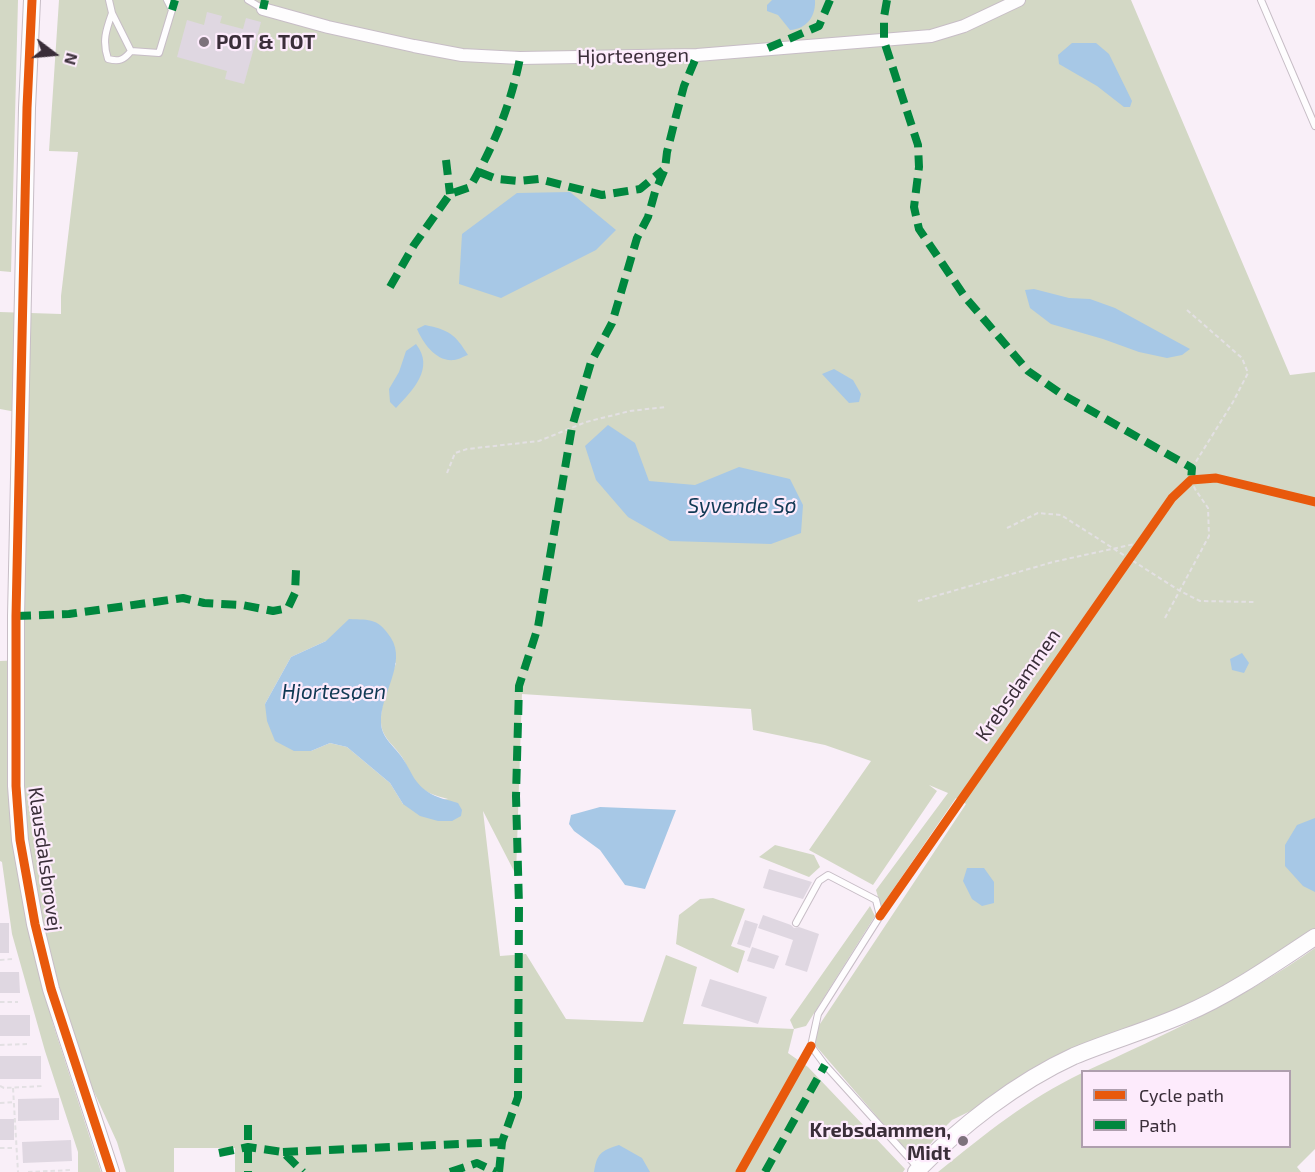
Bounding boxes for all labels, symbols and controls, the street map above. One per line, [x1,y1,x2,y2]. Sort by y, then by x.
north arrow [24,24,84,84]
place label: POT & TOT [216,30,315,54]
marker: POT & TOT [197,35,211,49]
street label: Hjorteengen [577,43,689,69]
text: N [61,51,83,67]
water label: Syvende Sø [687,493,797,519]
street label: Krebsdammen [970,624,1066,746]
water label: Hjortesøen [282,679,386,705]
street label: Klausdalsbrovej [23,785,67,933]
legend [1081,1070,1291,1148]
text: Cycle path [1139,1084,1224,1106]
text: Path [1139,1114,1177,1136]
place label: Krebsdammen, Midt [809,1118,951,1165]
marker: Krebsdammen, Midt [956,1134,970,1148]

